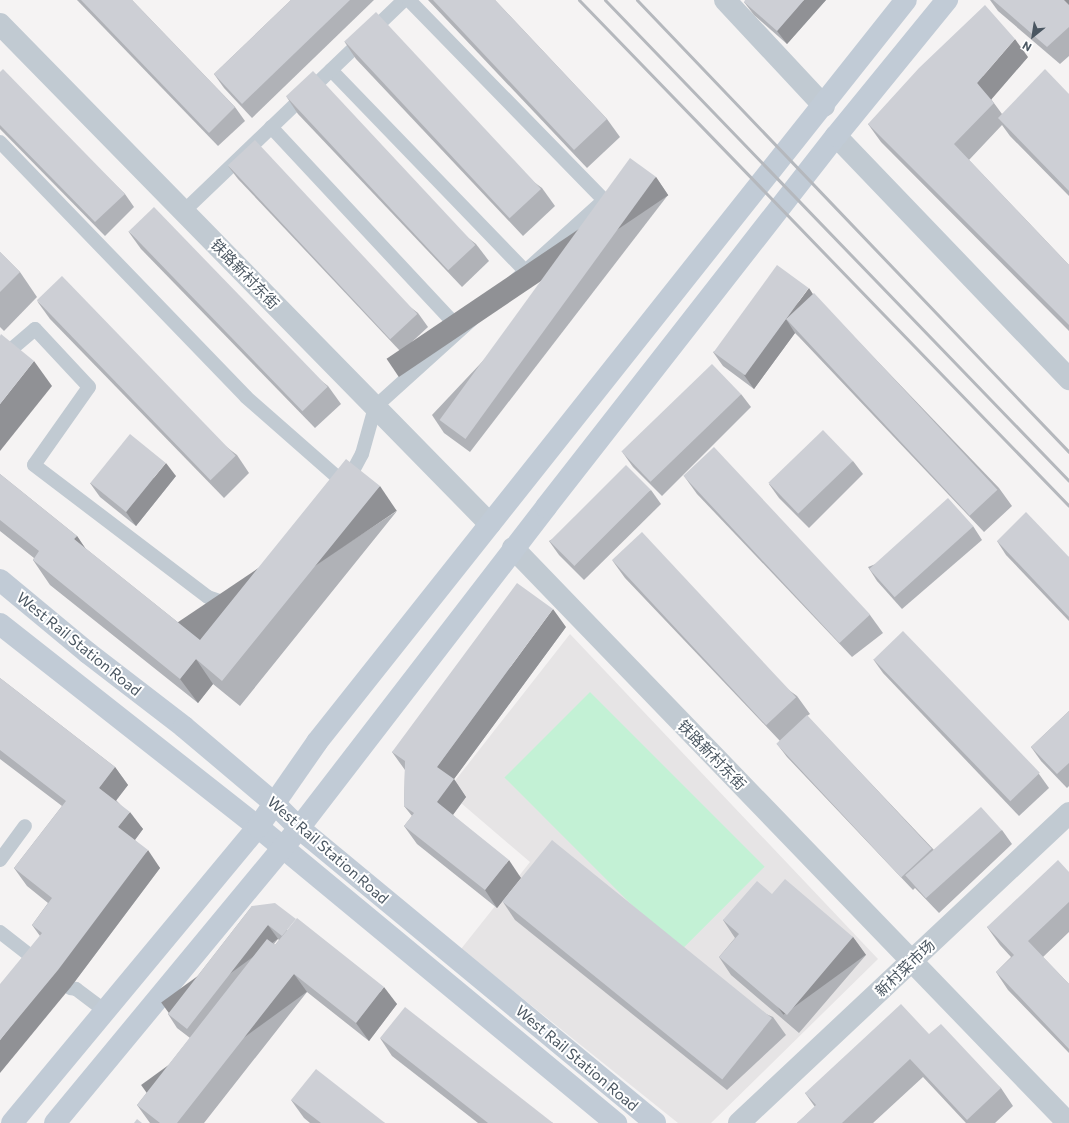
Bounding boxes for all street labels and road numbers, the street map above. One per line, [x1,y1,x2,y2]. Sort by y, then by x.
street label: 铁路新村东街 [207,235,283,313]
street label: West Rail Station Road [13,588,145,700]
street label: 铁路新村东街 [674,716,750,794]
street label: West Rail Station Road [264,793,392,907]
street label: 新村菜市场 [871,936,939,1000]
street label: West Rail Station Road [512,1001,642,1115]

